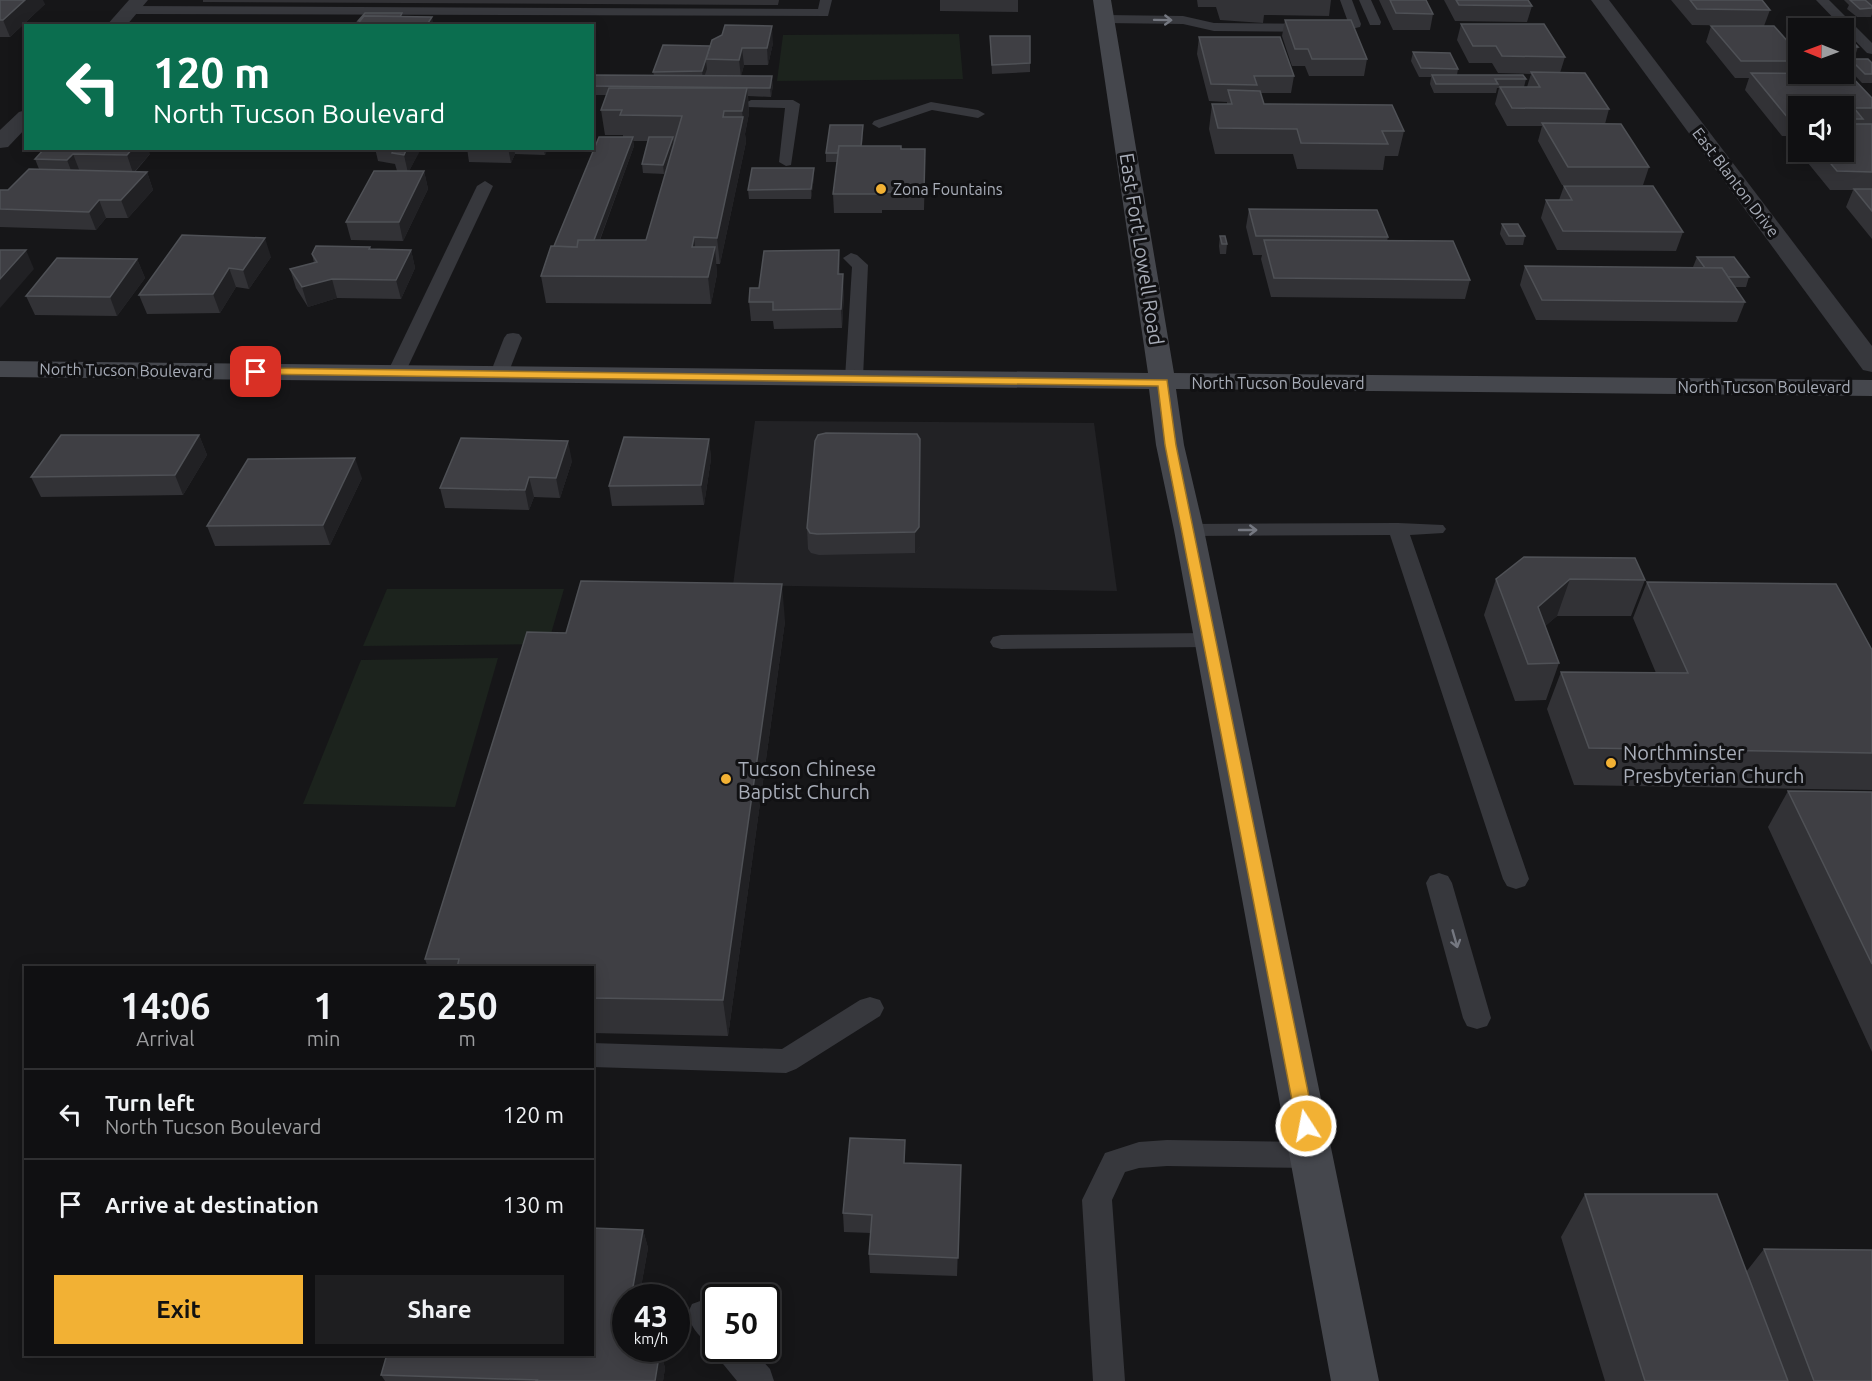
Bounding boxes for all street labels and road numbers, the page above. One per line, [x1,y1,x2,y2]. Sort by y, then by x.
street label: East Blanton Drive [1689,124,1783,240]
street label: East Fort Lowell Road [1115,151,1169,347]
street label: North Tucson Boulevard [39,359,213,381]
street label: North Tucson Boulevard [1191,374,1365,392]
street label: North Tucson Boulevard [1677,378,1851,396]

